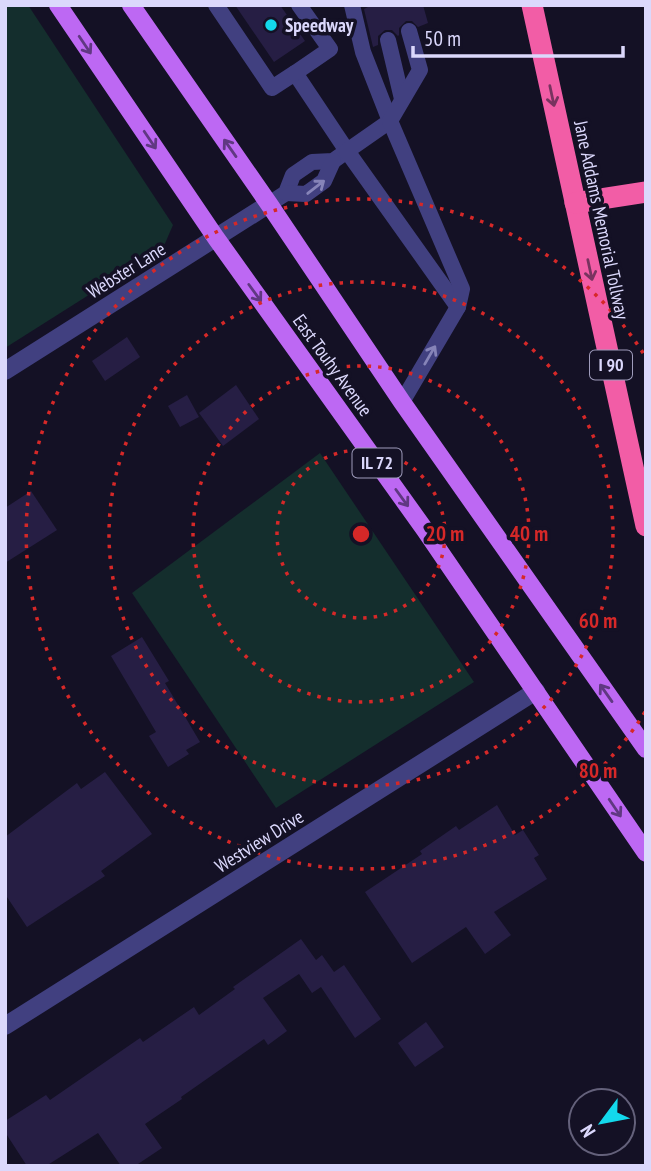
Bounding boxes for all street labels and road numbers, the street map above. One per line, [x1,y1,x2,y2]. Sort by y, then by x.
street label: Jane Addams Memorial Tollway [569,117,635,322]
street label: Webster Lane [82,236,170,304]
street label: East Touhy Avenue [288,309,378,421]
road number: I 90 [590,351,632,380]
road number: IL 72 [352,448,402,477]
street label: Westview Drive [210,804,308,878]

